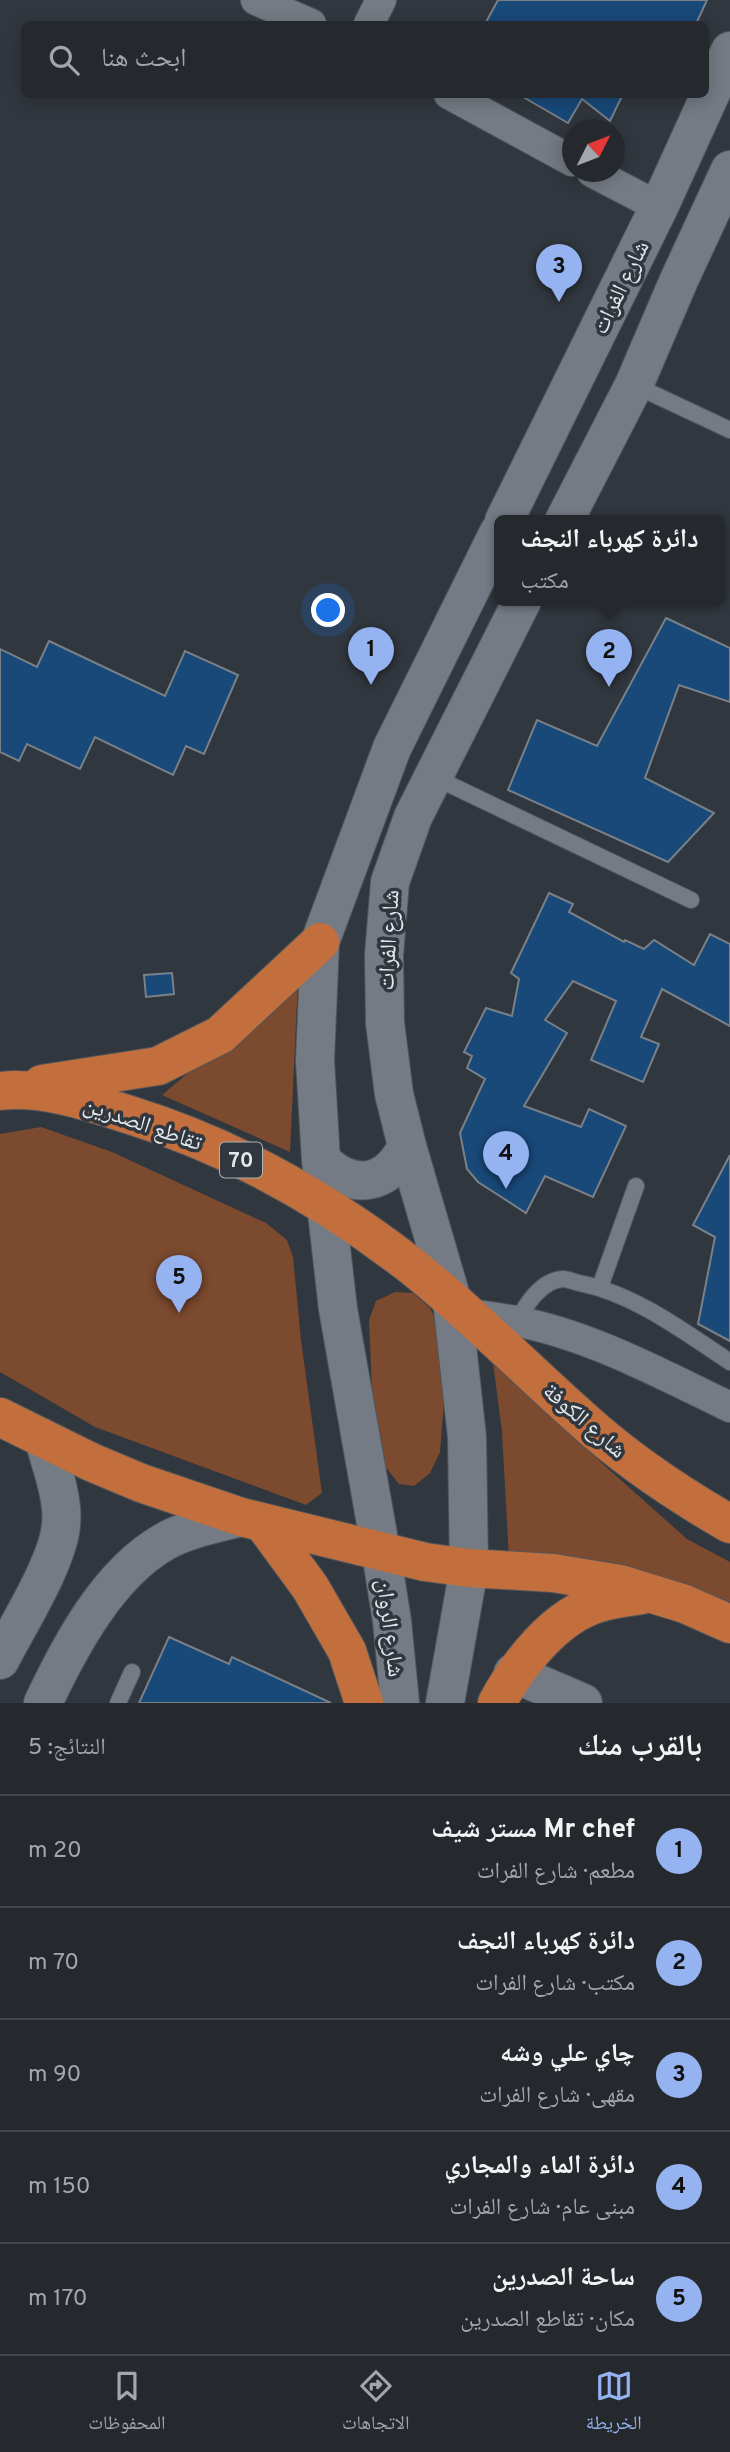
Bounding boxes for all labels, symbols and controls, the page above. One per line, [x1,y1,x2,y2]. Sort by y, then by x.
search box [21,21,709,98]
icon: search [45,41,83,79]
text: ابحث هنا [101,43,186,76]
north arrow [562,119,625,182]
street label: شارع الفرات [587,236,657,340]
pin: 3 [536,244,582,302]
popup [494,515,725,606]
text: دائرة كهرباء النجف [521,524,699,557]
text: مكتب [521,568,569,597]
your location [311,593,345,627]
pin: 1 [348,627,394,685]
pin: 2 [586,629,632,687]
street label: شارع الفرات [373,889,408,991]
street label: تقاطع الصدرين [79,1092,206,1159]
pin: 4 [483,1131,529,1189]
road number: 70 [220,1142,262,1178]
pin: 5 [156,1255,202,1313]
street label: شارع الكوفة [536,1378,631,1466]
street label: شارع الروان [368,1578,409,1679]
text: بالقرب منك [577,1729,702,1766]
text: النتائج: 5 [28,1734,106,1763]
text: Mr chef مستر شيف [431,1814,635,1847]
text: 20 m [28,1837,82,1866]
text: 1 [674,1837,684,1866]
text: مطعم · شارع الفرات [477,1858,635,1887]
text: دائرة كهرباء النجف [457,1926,635,1959]
text: 70 m [28,1949,79,1978]
text: 2 [672,1949,686,1978]
text: مكتب · شارع الفرات [475,1970,635,1999]
text: چاي علي وشه [500,2038,635,2071]
text: 90 m [28,2061,81,2090]
text: 3 [672,2061,686,2090]
text: مقهى · شارع الفرات [479,2082,635,2111]
text: دائرة الماء والمجاري [444,2150,635,2183]
text: 150 m [28,2173,90,2202]
text: 4 [672,2173,686,2202]
text: مبنى عام · شارع الفرات [449,2194,635,2223]
text: ساحة الصدرين [492,2262,635,2295]
text: 170 m [28,2285,87,2314]
text: 5 [672,2285,686,2314]
text: مكان · تقاطع الصدرين [460,2306,635,2335]
tab: المحفوظات [88,2367,166,2441]
tab: الاتجاهات [342,2367,409,2441]
tab: الخريطة [586,2367,642,2441]

